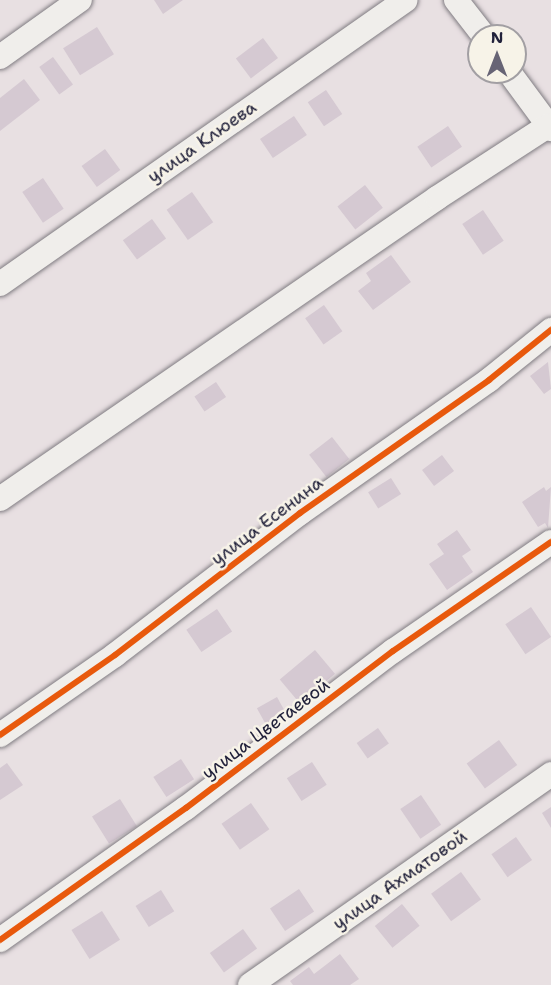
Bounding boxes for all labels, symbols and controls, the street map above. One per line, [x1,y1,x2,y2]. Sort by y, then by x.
north arrow [467,24,527,84]
text: N [491,27,503,48]
street label: улица Клюева [143,96,261,188]
street label: улица Есенина [207,472,327,570]
street label: улица Цветаевой [198,674,334,784]
street label: улица Ахматовой [329,826,471,934]

